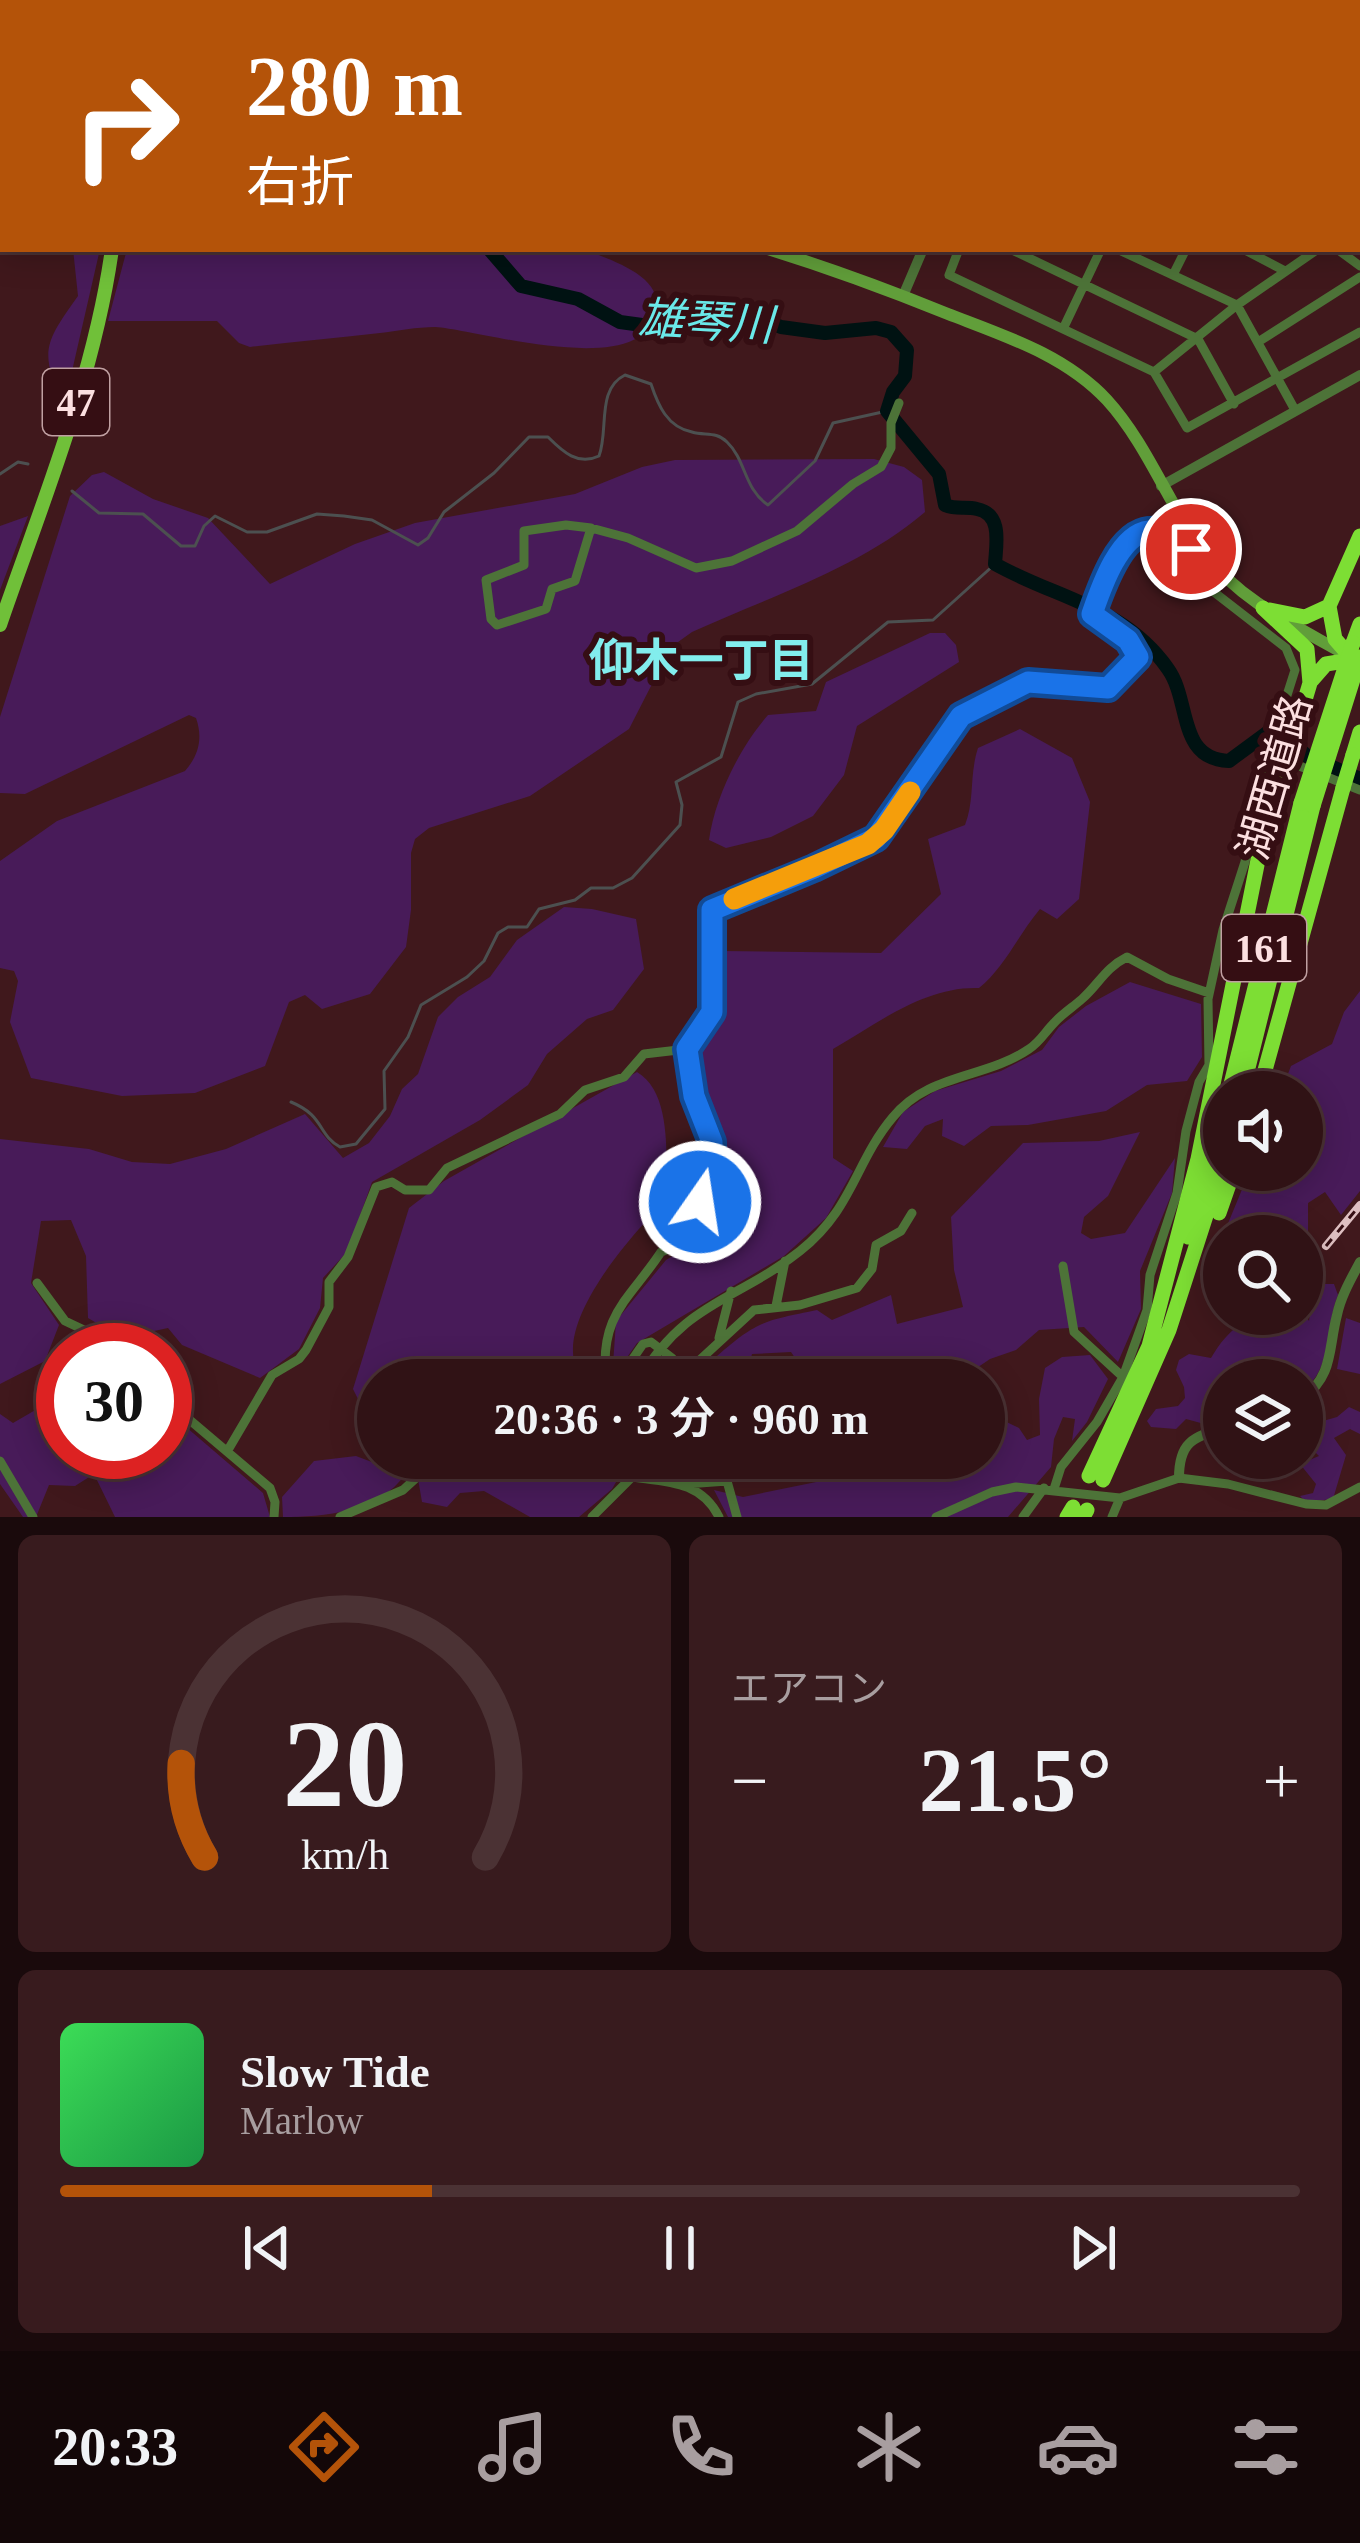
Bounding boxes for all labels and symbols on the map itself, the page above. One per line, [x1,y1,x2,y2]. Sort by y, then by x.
water label: 雄琴川 [637,293,779,351]
road number: 47 [43,369,109,435]
pin [1140,498,1242,600]
district label: 仰木一丁目 [588,636,814,686]
street label: 湖西道路 [1230,690,1320,864]
road number: 161 [1222,915,1306,981]
position arrow [637,1139,763,1265]
speed limit sign: 30 [36,1323,192,1479]

